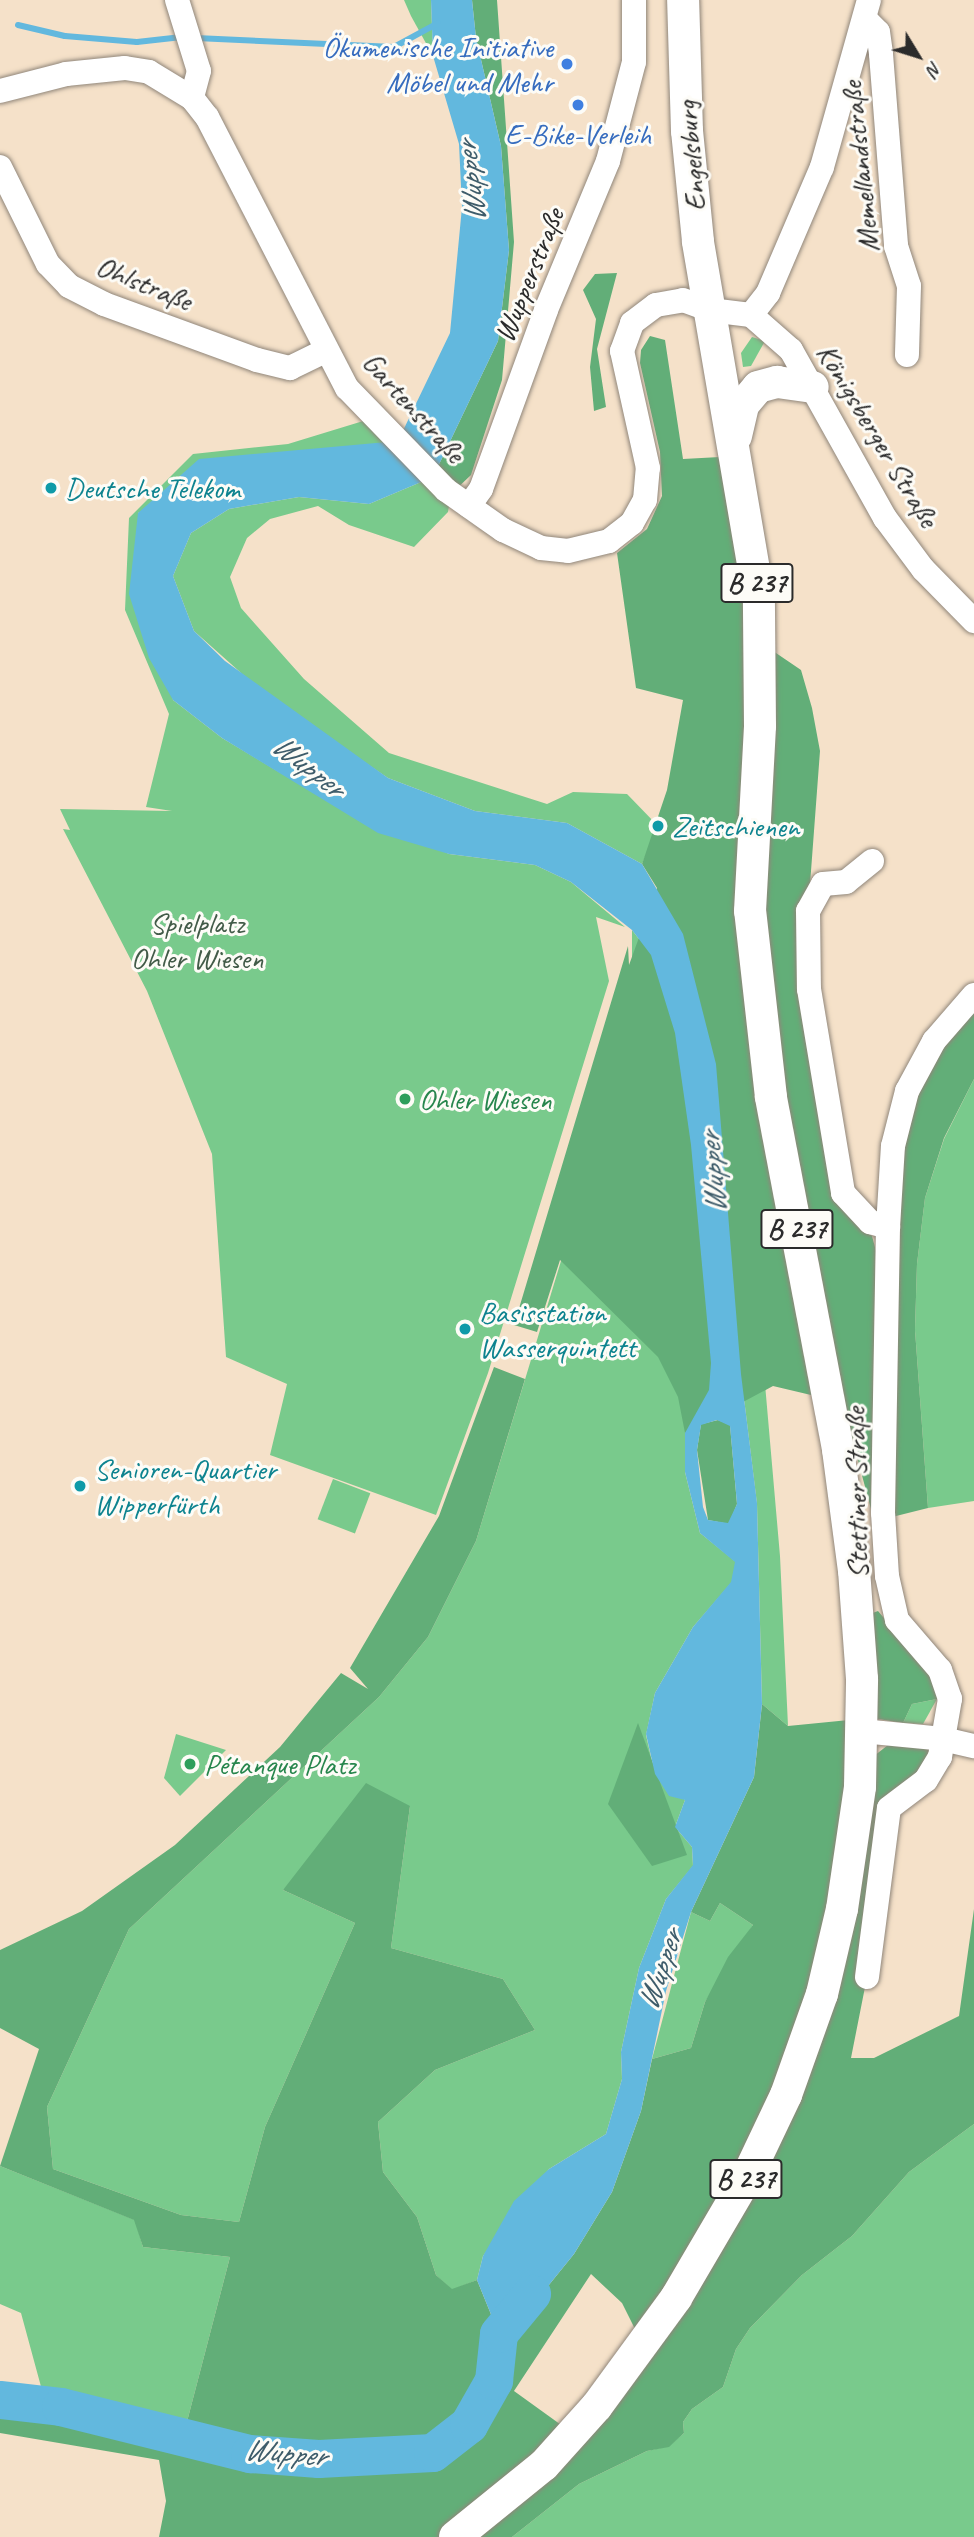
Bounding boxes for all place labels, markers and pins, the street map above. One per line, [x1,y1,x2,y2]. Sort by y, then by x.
place label: Ökumenische Initiative Möbel und Mehr [323,29,553,100]
marker: Ökumenische Initiative Möbel und Mehr [559,56,575,72]
marker: E-Bike-Verleih [570,97,586,113]
place label: E-Bike-Verleih [505,116,651,152]
place label: Deutsche Telekom [65,470,240,506]
marker: Deutsche Telekom [43,480,59,496]
place label: Zeitschienen [672,808,799,844]
marker: Zeitschienen [650,818,666,834]
place label: Ohler Wiesen [419,1081,552,1117]
marker: Ohler Wiesen [397,1091,413,1107]
place label: Basisstation Wasserquintett [479,1294,636,1364]
marker: Basisstation Wasserquintett [457,1321,473,1337]
place label: Senioren-Quartier Wipperfürth [94,1451,276,1522]
marker: Senioren-Quartier Wipperfürth [72,1478,88,1494]
place label: Pétanque Platz [204,1746,355,1782]
marker: Pétanque Platz [182,1756,198,1772]

